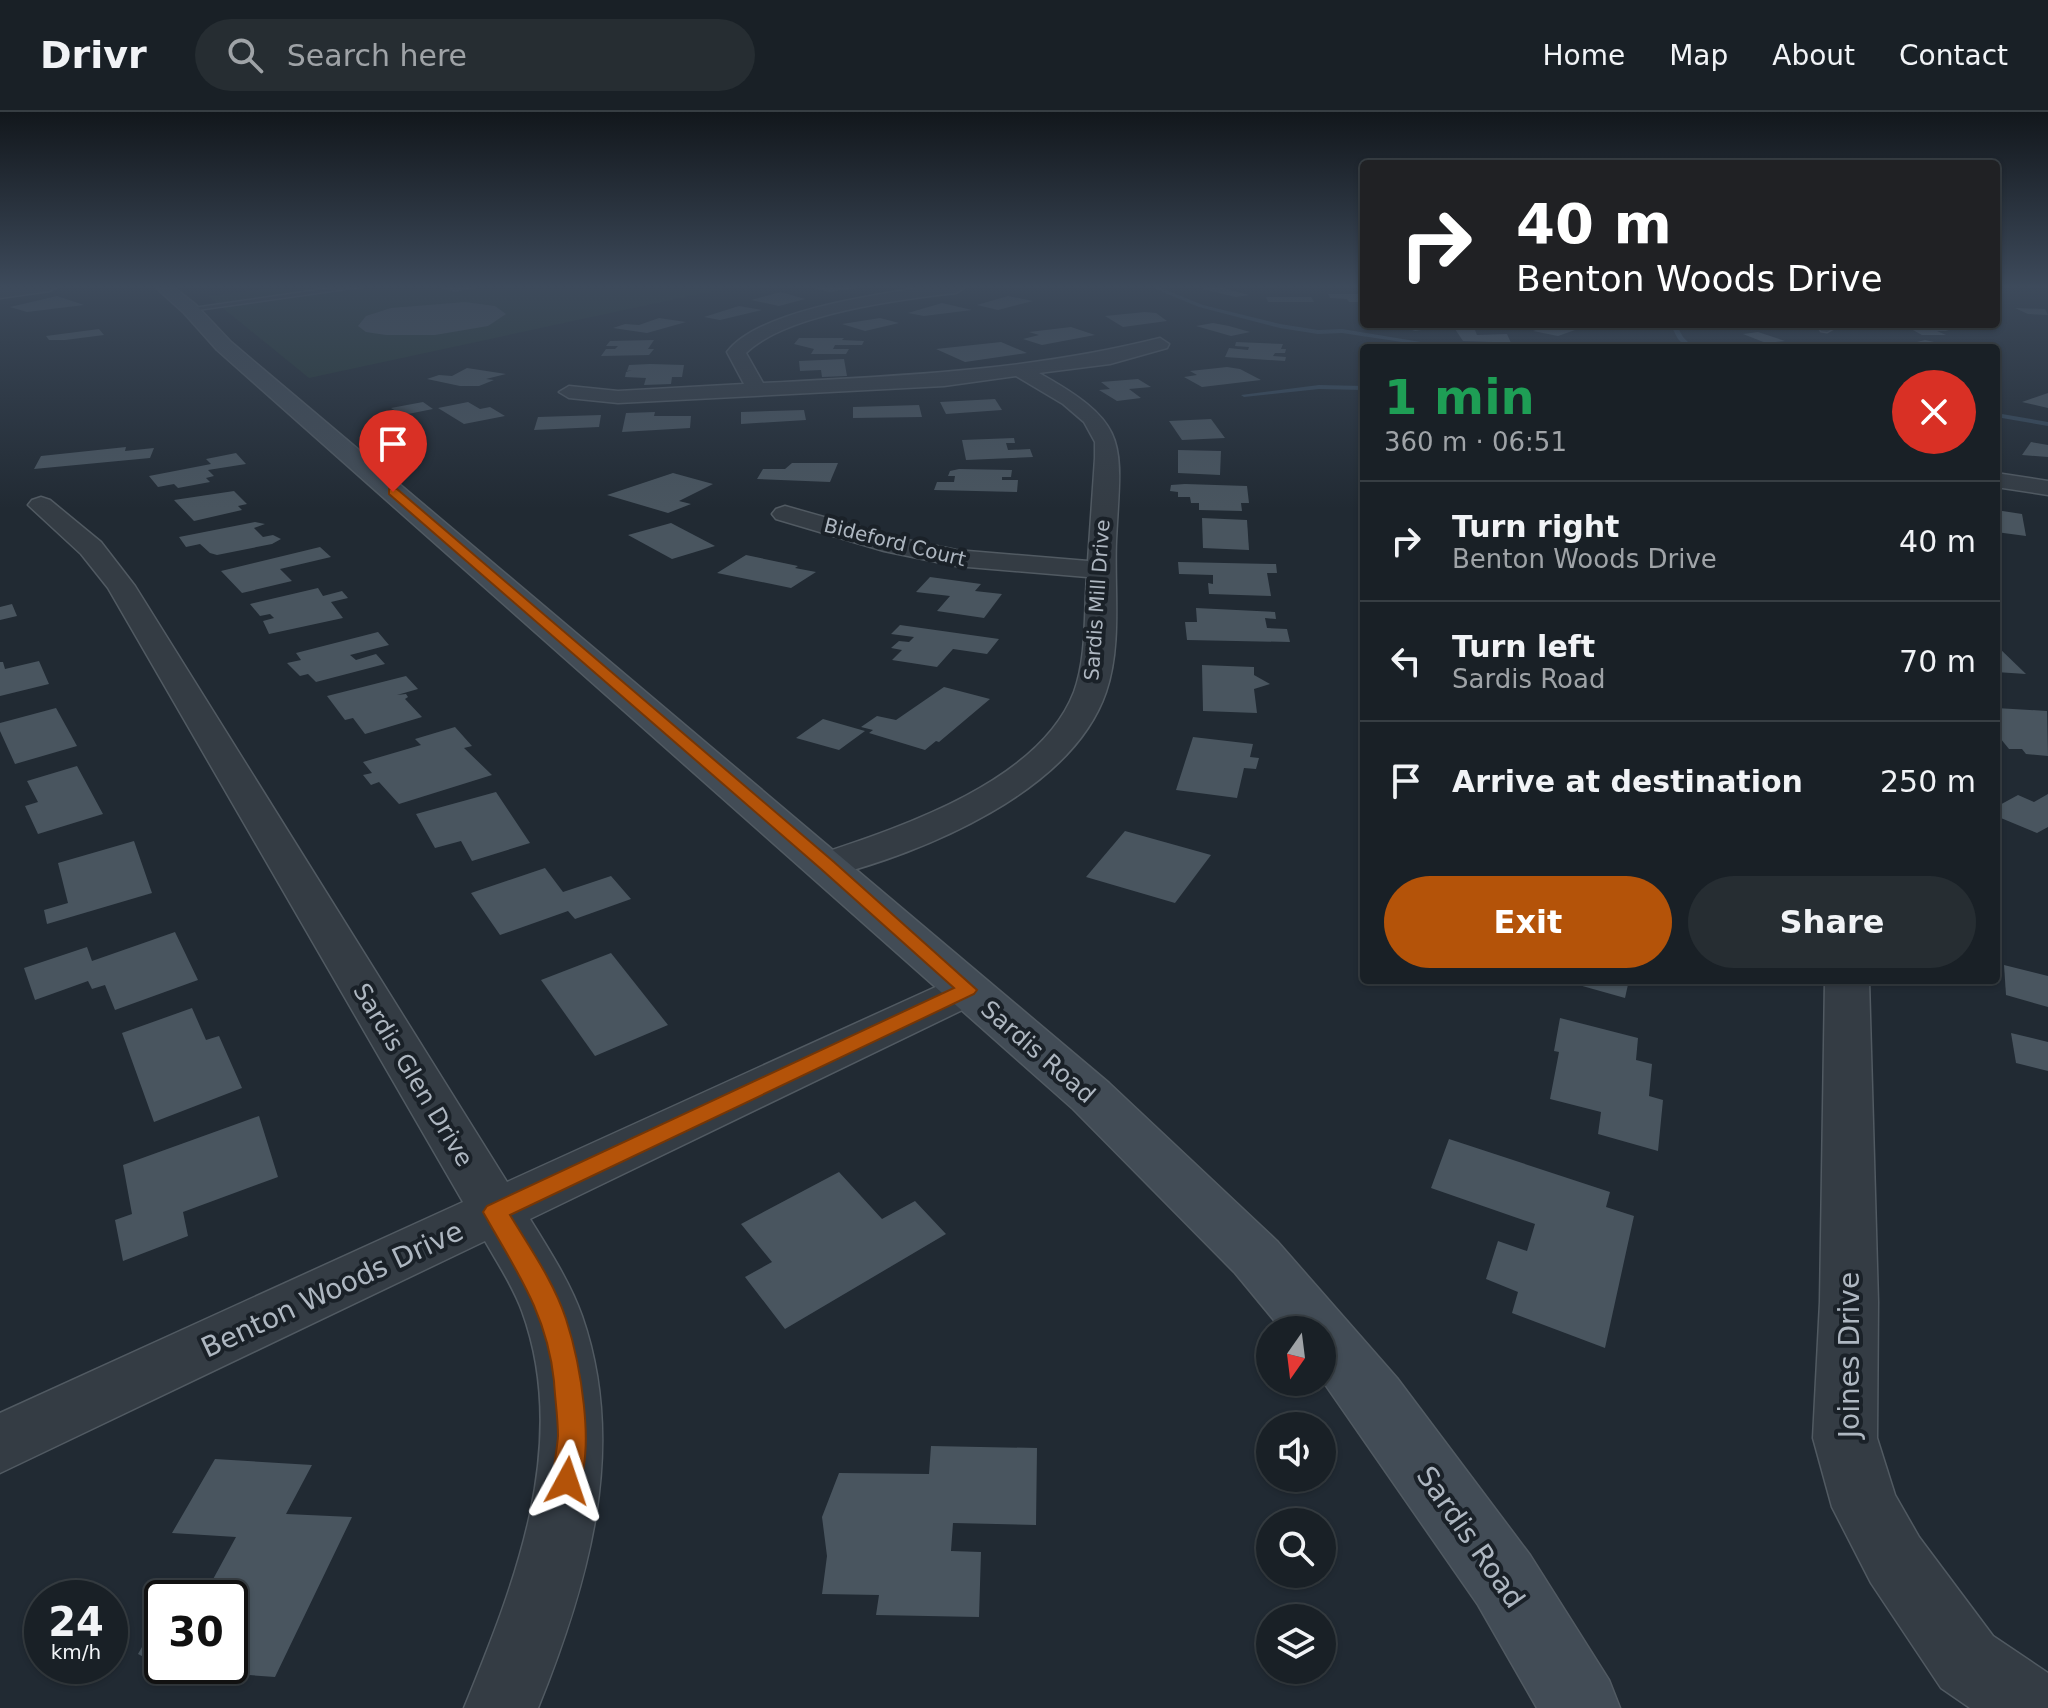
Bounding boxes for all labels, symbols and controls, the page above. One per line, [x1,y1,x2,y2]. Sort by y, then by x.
search box [195,19,755,91]
text: Drivr [40,33,147,77]
icon: search [223,33,267,77]
text: Search here [287,38,467,73]
text: Home [1542,39,1625,72]
text: Map [1669,39,1728,72]
text: About [1772,39,1855,72]
text: Contact [1899,39,2008,72]
text: 40 m [1516,191,1672,256]
icon: right [1384,192,1488,296]
text: Benton Woods Drive [1516,258,1883,299]
text: 1 min [1384,369,1535,425]
button: close [1892,370,1976,454]
pin [359,410,427,492]
icon: arrive [371,422,415,466]
text: 360 m · 06:51 [1384,427,1567,457]
text: Turn right [1452,509,1619,544]
street label: Bideford Court [822,513,969,571]
street label: Sardis Mill Drive [1079,519,1115,681]
icon: right [1384,519,1428,563]
text: 40 m [1899,524,1976,559]
text: Benton Woods Drive [1452,544,1717,574]
text: Turn left [1452,629,1595,664]
icon: left [1384,639,1428,683]
text: 70 m [1899,644,1976,679]
text: Sardis Road [1452,664,1605,694]
icon: arrive [1384,759,1428,803]
text: Arrive at destination [1452,764,1803,799]
text: 250 m [1880,764,1976,799]
button: Exit [1384,876,1672,968]
button: Share [1688,876,1976,968]
street label: Sardis Glen Drive [347,979,479,1171]
street label: Sardis Road [975,995,1101,1109]
street label: Benton Woods Drive [196,1214,468,1365]
street label: Joines Drive [1833,1272,1866,1440]
north arrow [1256,1316,1336,1396]
map controls [1256,1316,1336,1684]
button: sound [1256,1412,1336,1492]
position arrow [525,1439,609,1523]
street label: Sardis Road [1410,1460,1532,1614]
button: search [1256,1508,1336,1588]
speed limit sign: 30 [144,1580,248,1684]
text: 24 [48,1599,104,1645]
button: layers [1256,1604,1336,1684]
text: km/h [51,1640,101,1664]

